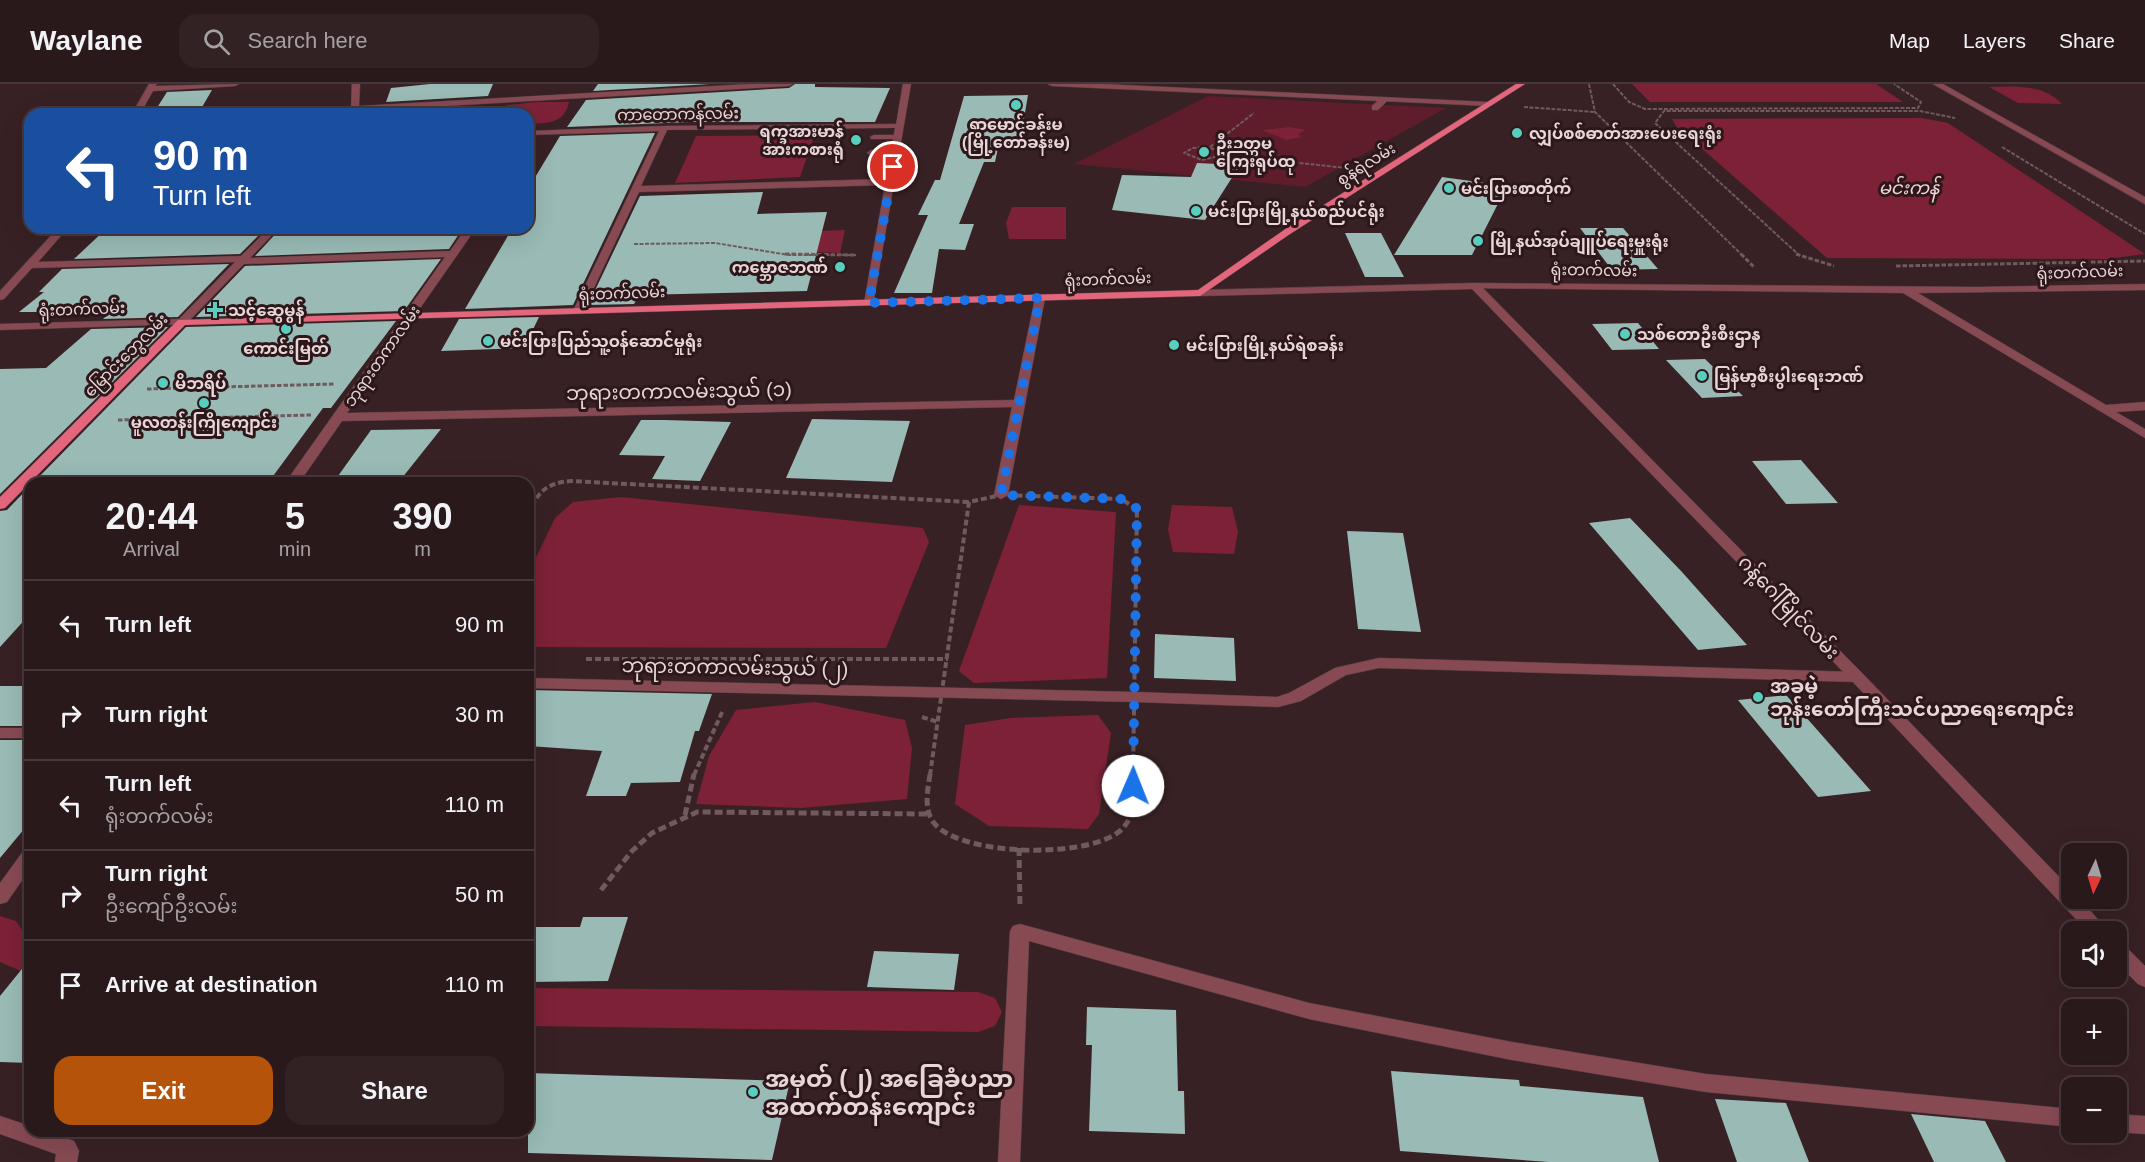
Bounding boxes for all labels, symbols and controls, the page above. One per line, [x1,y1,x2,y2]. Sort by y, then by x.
search box [179,14,599,68]
text: Waylane [30,25,143,56]
icon: search [200,25,233,58]
text: Search here [248,28,367,53]
text: Map [1889,29,1930,52]
text: Layers [1963,29,2026,52]
text: Share [2059,29,2115,52]
marker: ရာမောင်ခန်းမ (မြို့တော်ခန်းမ) [1009,98,1023,112]
street label: ကာတောကန်လမ်း [617,101,739,129]
place label: ရာမောင်ခန်းမ (မြို့တော်ခန်းမ) [962,113,1070,156]
place label: ရက္ခအားမာန် အားကစားရုံ [760,120,844,163]
place label: လျှပ်စစ်ဓာတ်အားပေးရေးရုံး [1529,122,1722,147]
marker: လျှပ်စစ်ဓာတ်အားပေးရေးရုံး [1510,126,1524,140]
icon: left [54,132,132,210]
text: 90 m [153,132,249,179]
marker: ရက္ခအားမာန် အားကစားရုံ [849,133,863,147]
place label: ဦးဥတ္တမ ကြေးရုပ်ထု [1216,133,1296,175]
street label: စွန်ရဲလမ်း [1332,137,1401,193]
pin [867,141,918,192]
marker: ဦးဥတ္တမ ကြေးရုပ်ထု [1197,145,1211,159]
icon: arrive [876,150,909,183]
water label: မင်းကန် [1879,175,1942,203]
place label: မင်းပြားစာတိုက် [1461,177,1571,202]
text: Turn left [153,181,251,211]
marker: မင်းပြားစာတိုက် [1442,181,1456,195]
place label: မင်းပြားမြို့နယ်စည်ပင်ရုံး [1208,200,1385,225]
marker: မင်းပြားမြို့နယ်စည်ပင်ရုံး [1189,204,1203,218]
place label: မြို့နယ်အုပ်ချူပ်ရေးမှူးရုံး [1490,230,1669,255]
marker: မြို့နယ်အုပ်ချူပ်ရေးမှူးရုံး [1471,234,1485,248]
place label: ကမ္ဘောဇဘဏ် [732,256,828,281]
street label: ရုံးတက်လမ်း [1550,258,1638,285]
street label: ရုံးတက်လမ်း [2036,259,2124,288]
marker: ကမ္ဘောဇဘဏ် [833,260,847,274]
street label: ရုံးတက်လမ်း [1064,266,1152,295]
street label: ရုံးတက်လမ်း [578,280,666,309]
street label: ရုံးတက်လမ်း [38,296,126,325]
place label: သင့်ဆွေမွန် [228,299,304,324]
street label: ဘုရားတကာလမ်း [338,300,428,413]
marker: သင့်ဆွေမွန် [206,301,224,319]
street label: မြောင်းဘွေလမ်း [79,308,174,403]
marker: ကောင်းမြတ် [279,322,293,336]
place label: သစ်တောဦးစီးဌာန [1637,323,1760,348]
marker: သစ်တောဦးစီးဌာန [1618,327,1632,341]
place label: မင်းပြားပြည်သူ့ဝန်ဆောင်မှုရုံး [500,330,702,355]
marker: မင်းပြားပြည်သူ့ဝန်ဆောင်မှုရုံး [481,334,495,348]
place label: မင်းပြားမြို့နယ်ရဲစခန်း [1186,334,1344,359]
place label: ကောင်းမြတ် [243,337,329,362]
marker: မင်းပြားမြို့နယ်ရဲစခန်း [1167,338,1181,352]
place label: မြန်မာ့စီးပွါးရေးဘဏ် [1714,365,1864,390]
marker: မြန်မာ့စီးပွါးရေးဘဏ် [1695,369,1709,383]
place label: မိဘရိပ် [175,372,226,397]
street label: ဘုရားတကာလမ်းသွယ် (၁) [566,375,792,410]
marker: မိဘရိပ် [156,376,170,390]
marker: မူလတန်းကြိုကျောင်း [197,396,211,410]
place label: မူလတန်းကြိုကျောင်း [131,411,277,436]
text: 20:44 [105,496,197,537]
text: 5 [285,496,305,537]
text: 390 [392,496,453,537]
text: Arrival [123,538,180,560]
text: min [279,538,311,560]
text: m [414,538,431,560]
street label: ဂန့်ဂေါ်မြိုင်လမ်း [1731,549,1846,667]
icon: left [54,609,87,642]
text: Turn left [105,612,191,637]
text: 90 m [455,612,504,637]
street label: ဘုရားတကာလမ်းသွယ် (၂) [621,651,849,686]
place label: အခမဲ့ ဘုန်းတော်ကြီးသင်ပညာရေးကျောင်း [1770,674,2074,726]
marker: အခမဲ့ ဘုန်းတော်ကြီးသင်ပညာရေးကျောင်း [1751,690,1765,704]
icon: right [54,699,87,732]
text: Turn right [105,702,207,727]
text: 30 m [455,702,504,727]
position arrow [1101,754,1165,818]
text: Turn left [105,771,191,796]
icon: left [54,789,87,822]
text: 110 m [444,792,504,817]
text: ရုံးတက်လမ်း [105,805,213,827]
north arrow [2061,843,2127,909]
map controls [2061,843,2127,1143]
text: Turn right [105,861,207,886]
icon: right [54,879,87,912]
text: 50 m [455,882,504,907]
text: ဦးကျော်ဦးလမ်း [105,895,237,917]
button: sound [2061,921,2127,987]
icon: arrive [54,969,87,1002]
text: Arrive at destination [105,972,318,997]
text: 110 m [444,972,504,997]
button: + [2061,999,2127,1065]
button: Exit [54,1056,273,1125]
button: Share [285,1056,504,1125]
place label: အမှတ် (၂) အခြေခံပညာ အထက်တန်းကျောင်း [765,1063,1013,1127]
button: − [2061,1077,2127,1143]
marker: အမှတ် (၂) အခြေခံပညာ အထက်တန်းကျောင်း [746,1085,760,1099]

